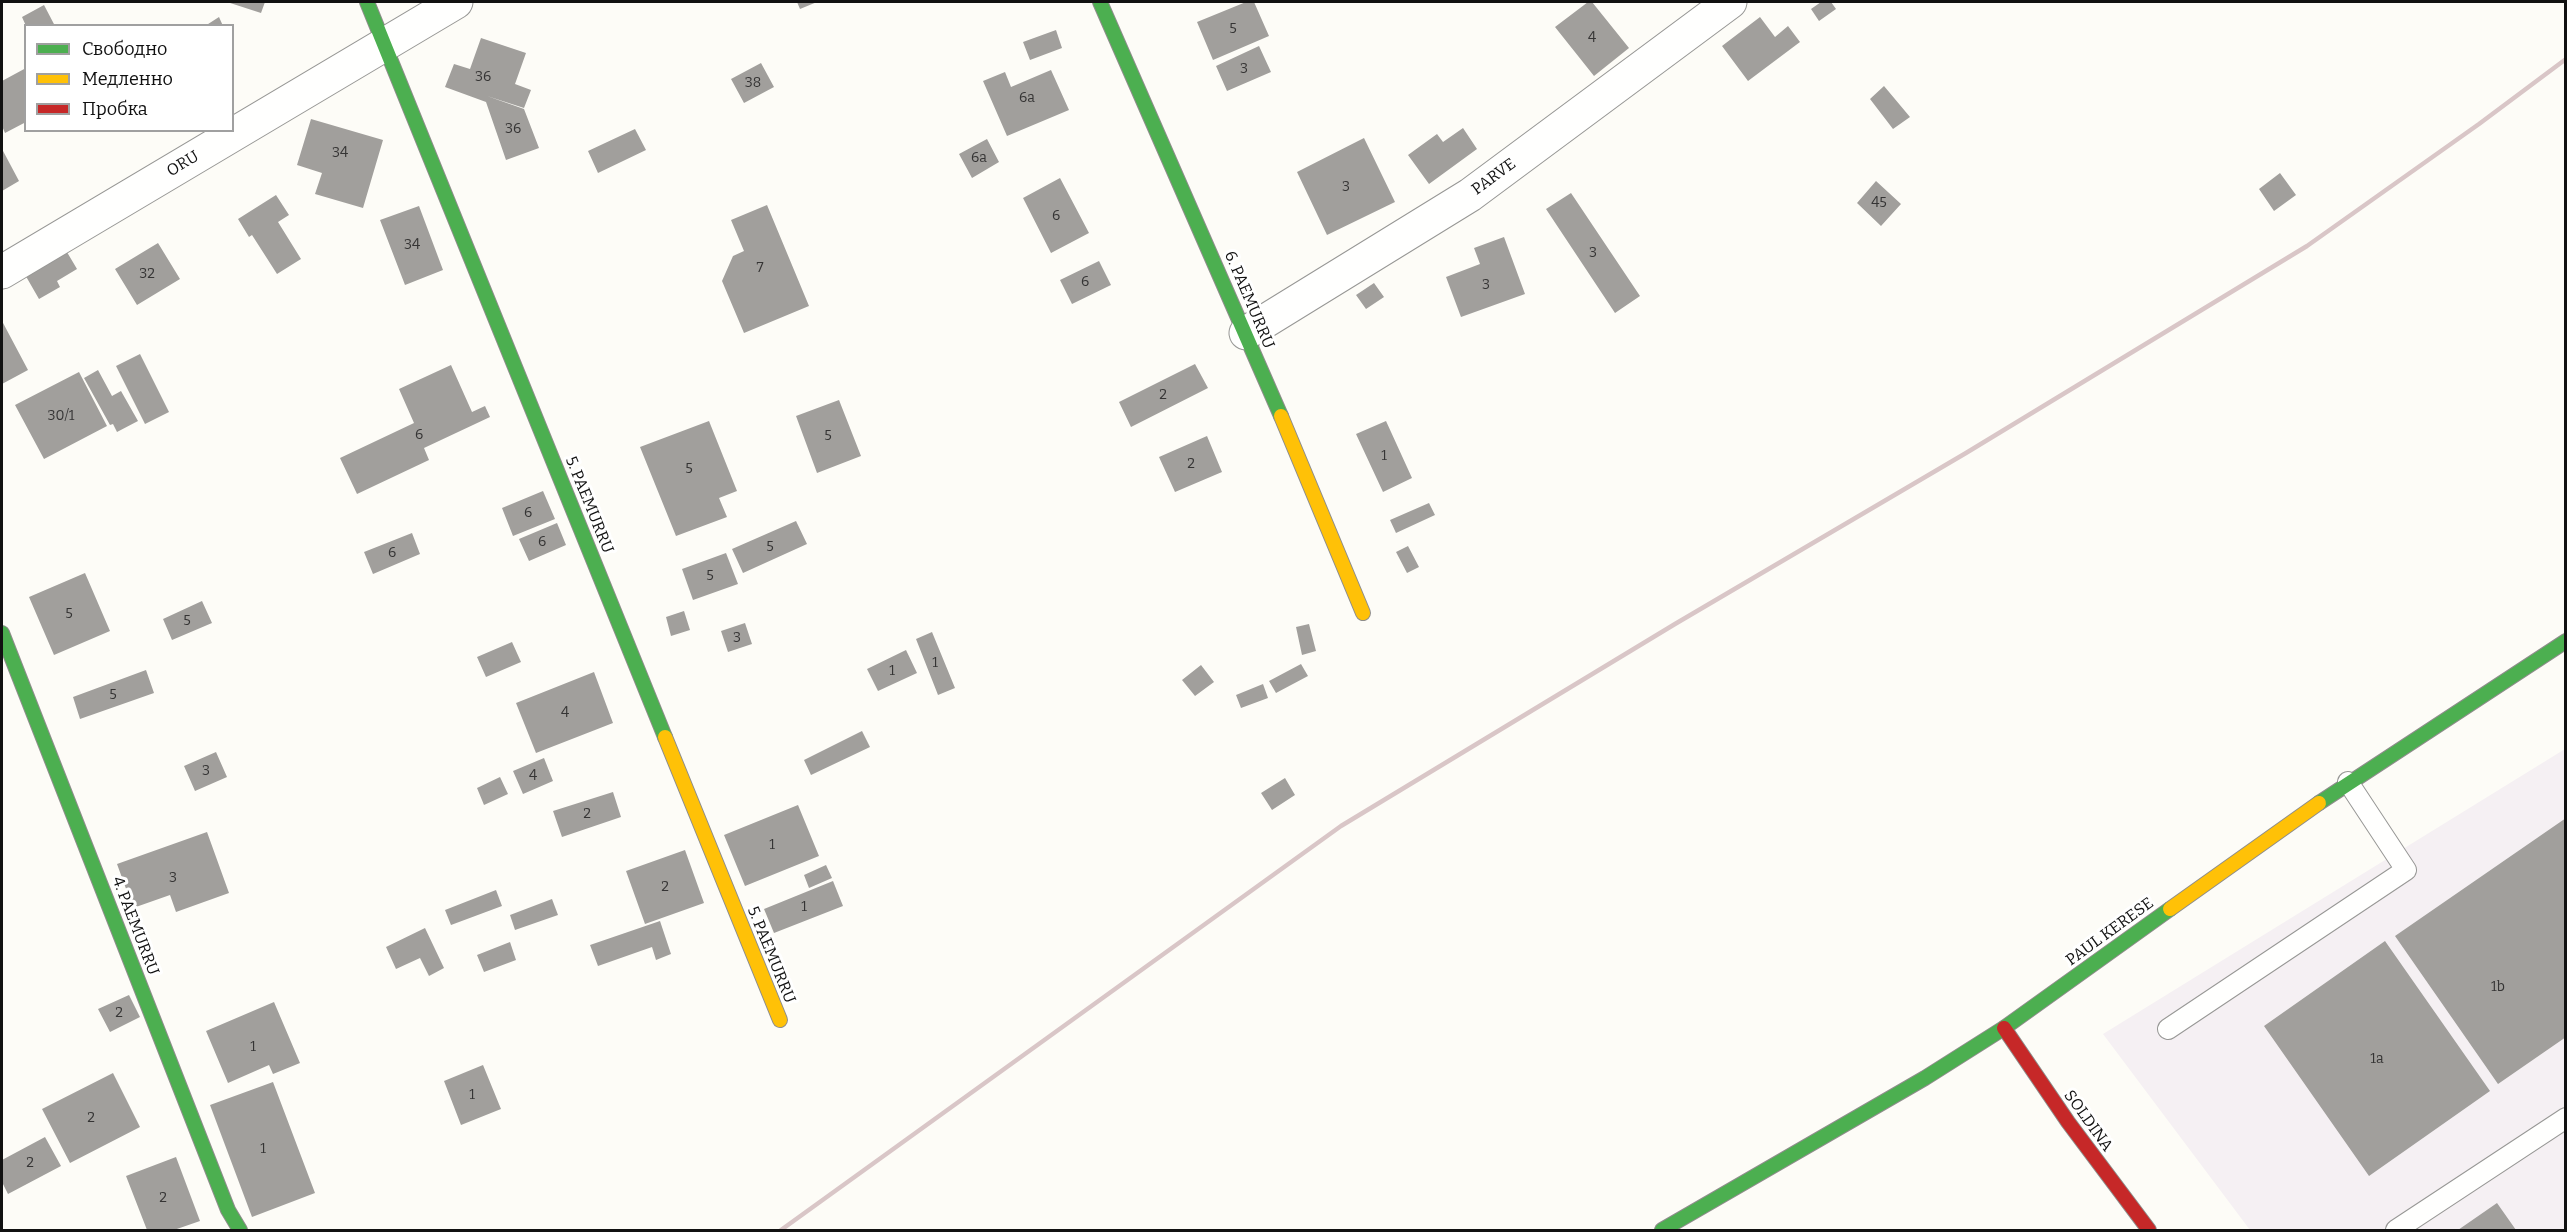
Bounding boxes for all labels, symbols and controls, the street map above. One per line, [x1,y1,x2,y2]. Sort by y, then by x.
house number: 5 [1229,21,1237,37]
legend [24,24,234,132]
house number: 4 [1588,30,1596,46]
text: Свободно [82,38,167,60]
house number: 3 [1240,61,1248,77]
text: Медленно [82,68,173,90]
house number: 36 [475,69,491,85]
house number: 38 [745,75,761,91]
house number: 6a [1019,90,1035,106]
text: Пробка [82,98,148,120]
house number: 36 [505,121,521,137]
house number: 34 [332,145,348,161]
street label: ORU [163,147,203,181]
house number: 6a [971,150,987,166]
street label: PARVE [1468,155,1520,199]
house number: 3 [1342,179,1350,195]
house number: 45 [1871,195,1887,211]
house number: 6 [1052,208,1060,224]
house number: 34 [404,237,420,253]
house number: 3 [1589,245,1597,261]
street label: 6. PAEMURRU [1220,248,1278,352]
house number: 7 [756,260,764,276]
house number: 32 [139,266,155,282]
house number: 6 [1081,274,1089,290]
house number: 3 [1482,277,1490,293]
house number: 2 [1159,387,1167,403]
house number: 30/1 [47,408,75,424]
house number: 6 [415,427,423,443]
house number: 5 [824,428,832,444]
house number: 1 [1381,448,1387,464]
street label: 5. PAEMURRU [561,454,617,556]
house number: 2 [1187,456,1195,472]
house number: 5 [685,461,693,477]
house number: 6 [524,505,532,521]
house number: 6 [538,534,546,550]
house number: 5 [766,539,774,555]
house number: 6 [388,545,396,561]
house number: 5 [706,568,714,584]
house number: 5 [65,606,73,622]
house number: 5 [183,613,191,629]
house number: 3 [733,630,741,646]
house number: 1 [932,655,938,671]
house number: 1 [889,663,895,679]
house number: 5 [109,687,117,703]
house number: 4 [561,705,569,721]
house number: 3 [202,763,210,779]
house number: 4 [529,768,537,784]
house number: 2 [583,806,591,822]
house number: 1 [769,837,775,853]
house number: 3 [169,870,177,886]
street label: 4. PAEMURRU [107,874,163,978]
house number: 2 [661,879,669,895]
street label: PAUL KERESE [2062,894,2158,970]
house number: 1 [801,899,807,915]
street label: 5. PAEMURRU [743,904,799,1006]
house number: 1b [2491,979,2505,995]
house number: 2 [115,1005,123,1021]
house number: 1 [250,1039,256,1055]
house number: 1a [2370,1051,2384,1067]
house number: 1 [469,1087,475,1103]
street label: SOLDINA [2059,1087,2117,1155]
house number: 2 [87,1110,95,1126]
house number: 1 [260,1141,266,1157]
house number: 2 [26,1155,34,1171]
house number: 2 [159,1190,167,1206]

